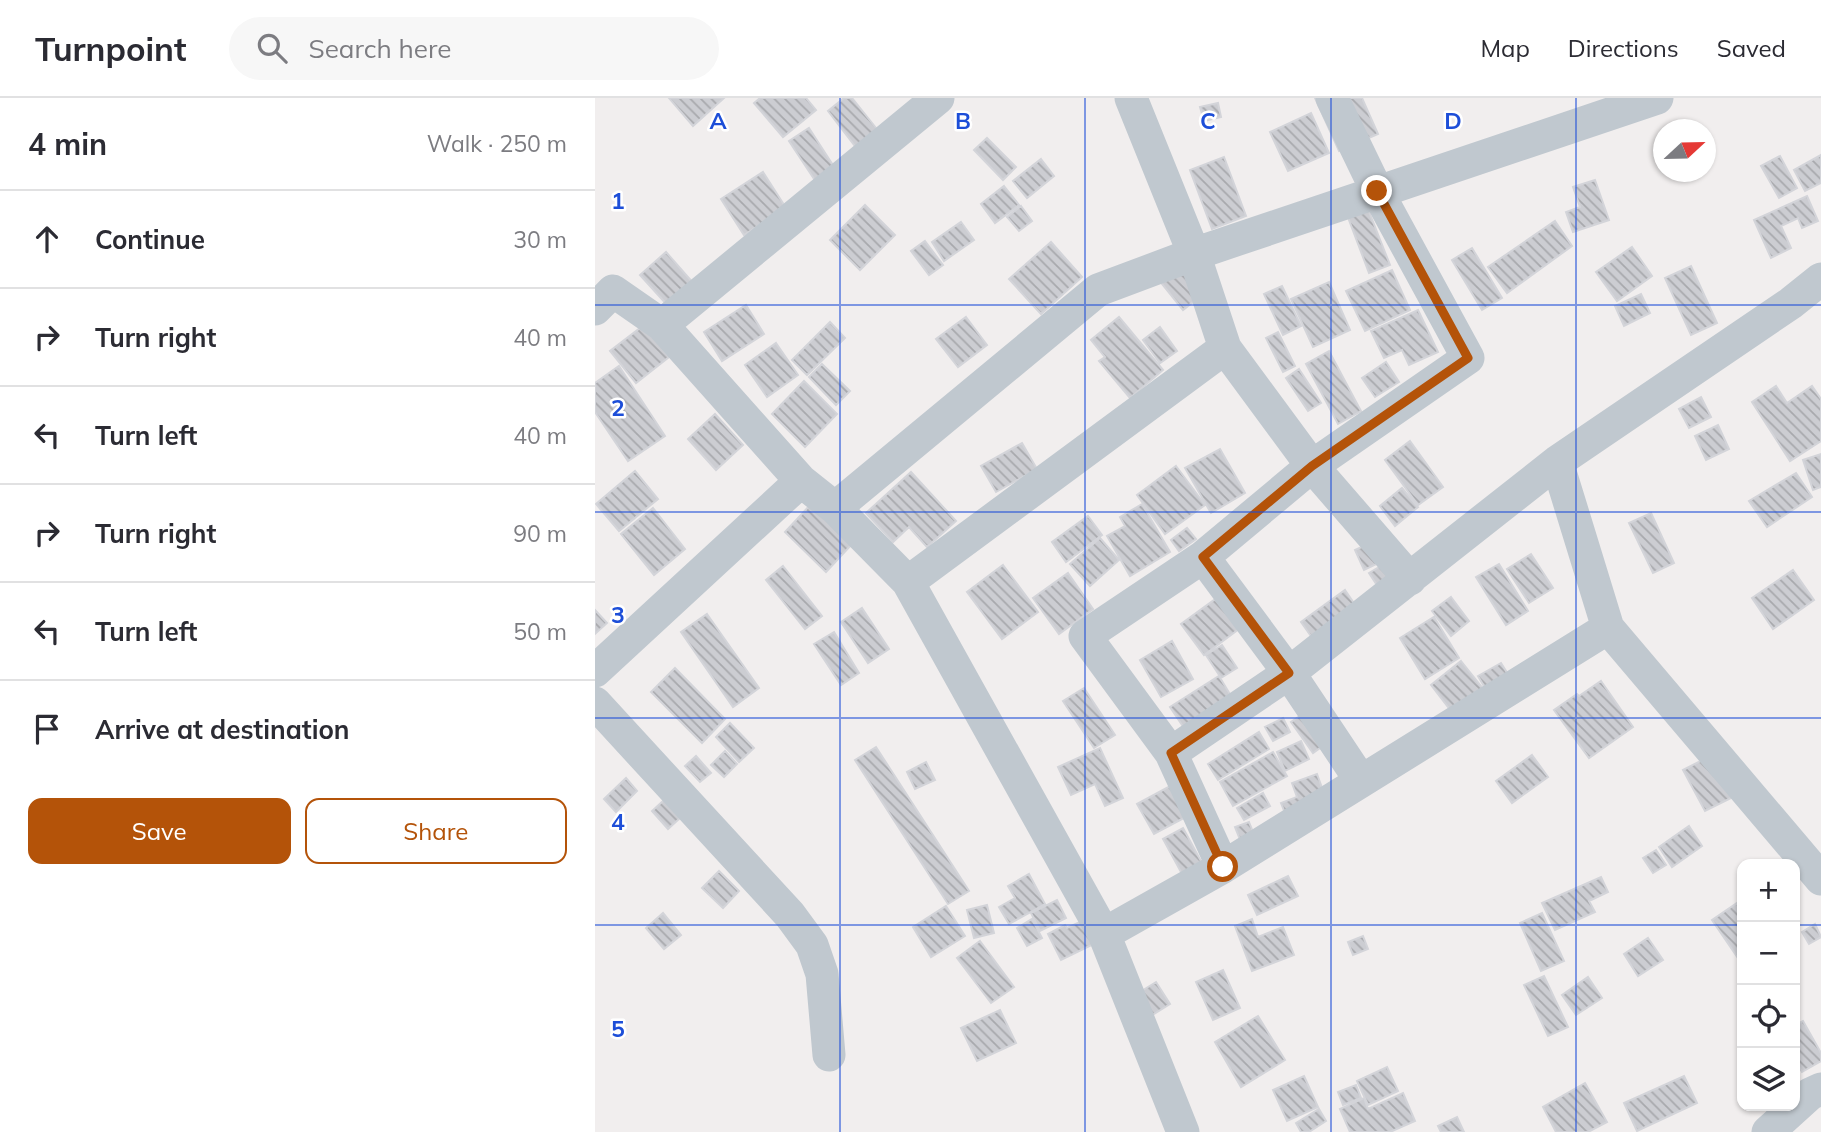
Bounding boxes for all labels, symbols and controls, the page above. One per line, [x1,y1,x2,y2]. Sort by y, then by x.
search box [229,17,719,80]
text: Turnpoint [35,28,187,69]
icon: search [253,29,291,67]
text: Search here [309,32,451,65]
text: Map [1480,33,1530,63]
text: Directions [1568,33,1679,63]
text: Saved [1717,33,1786,63]
text: A [709,106,727,135]
text: B [955,106,971,135]
text: C [1200,106,1216,135]
text: D [1444,106,1462,135]
north arrow [1653,119,1716,182]
text: 4 min [28,125,107,163]
text: Walk · 250 m [427,129,567,158]
route end [1361,175,1392,206]
text: 1 [611,186,625,215]
icon: ahead [28,220,66,258]
text: Continue [95,223,205,256]
text: 30 m [513,225,567,254]
icon: right [28,318,66,356]
text: Turn right [95,321,216,354]
text: 40 m [513,323,567,352]
text: 2 [611,393,625,422]
icon: left [28,416,66,454]
text: Turn left [95,419,197,452]
text: 40 m [513,421,567,450]
icon: right [28,514,66,552]
text: Turn right [95,517,216,550]
text: 90 m [513,519,567,548]
text: 3 [611,600,625,629]
icon: left [28,612,66,650]
text: Turn left [95,615,197,648]
text: 50 m [513,617,567,646]
icon: arrive [28,710,66,748]
text: Arrive at destination [95,713,350,746]
button: Save [28,798,291,864]
button: Share [305,798,567,864]
text: 4 [611,807,625,836]
route start [1207,851,1238,882]
map controls [1737,859,1800,1111]
button: + [1737,859,1800,922]
button: − [1737,922,1800,985]
button: locate [1737,985,1800,1048]
text: 5 [611,1014,625,1043]
button: layers [1737,1048,1800,1111]

